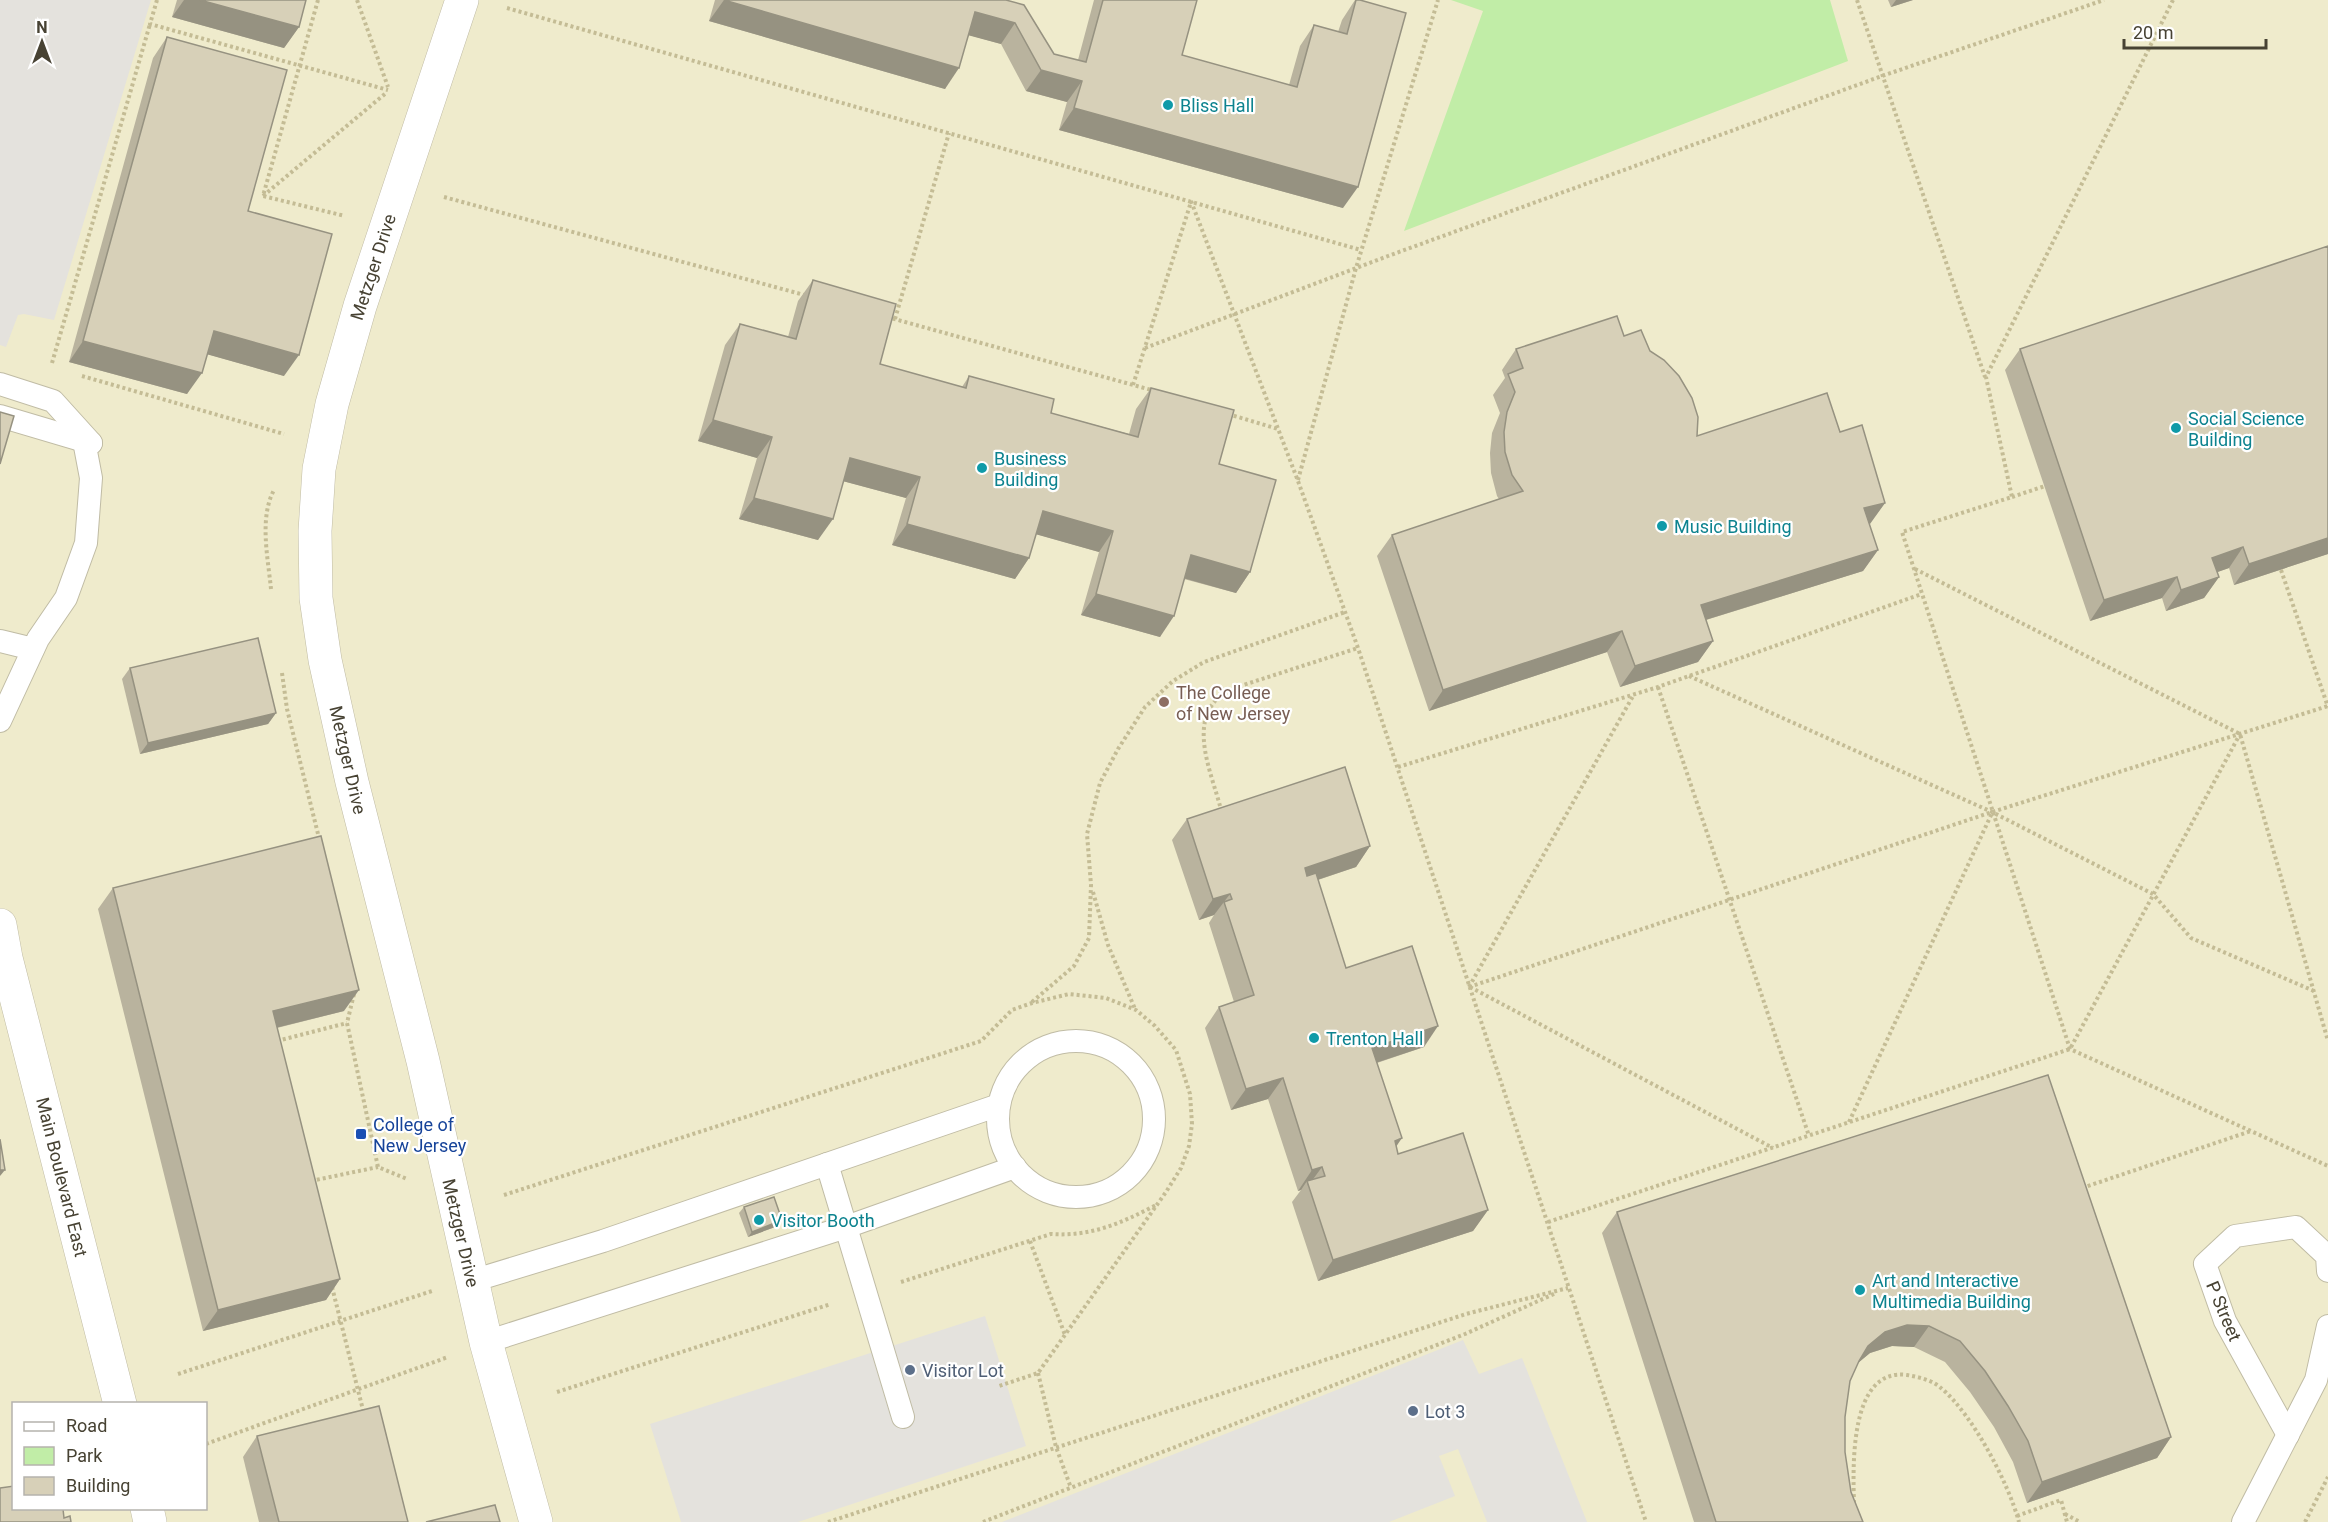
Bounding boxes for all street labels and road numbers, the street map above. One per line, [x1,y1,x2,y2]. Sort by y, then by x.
street label: Metzger Drive [346,211,400,323]
street label: Metzger Drive [325,704,371,816]
street label: Main Boulevard East [32,1095,92,1259]
street label: Metzger Drive [438,1177,484,1289]
street label: P Street [2202,1278,2246,1344]

